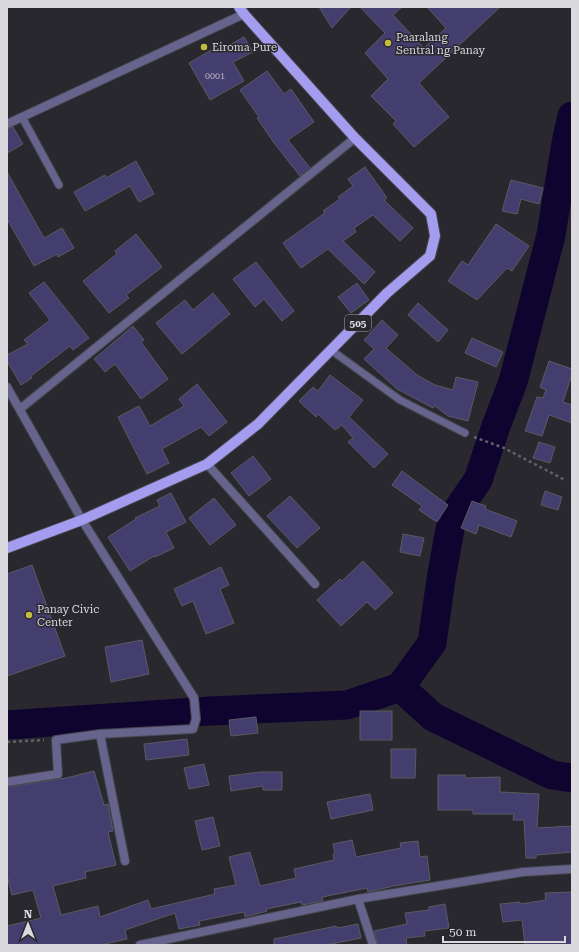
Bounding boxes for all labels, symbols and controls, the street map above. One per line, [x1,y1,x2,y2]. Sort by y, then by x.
place label: Paaralang Sentral ng Panay [396,31,485,57]
marker: Paaralang Sentral ng Panay [383,38,393,48]
place label: Eiroma Pure [212,41,277,54]
marker: Eiroma Pure [199,42,209,52]
house number: 0001 [205,71,225,81]
road number: 505 [345,315,371,331]
place label: Panay Civic Center [37,603,99,629]
marker: Panay Civic Center [24,610,34,620]
north arrow [8,904,48,944]
text: N [24,908,33,921]
scale bar [443,918,565,944]
text: 50 m [449,925,476,939]

